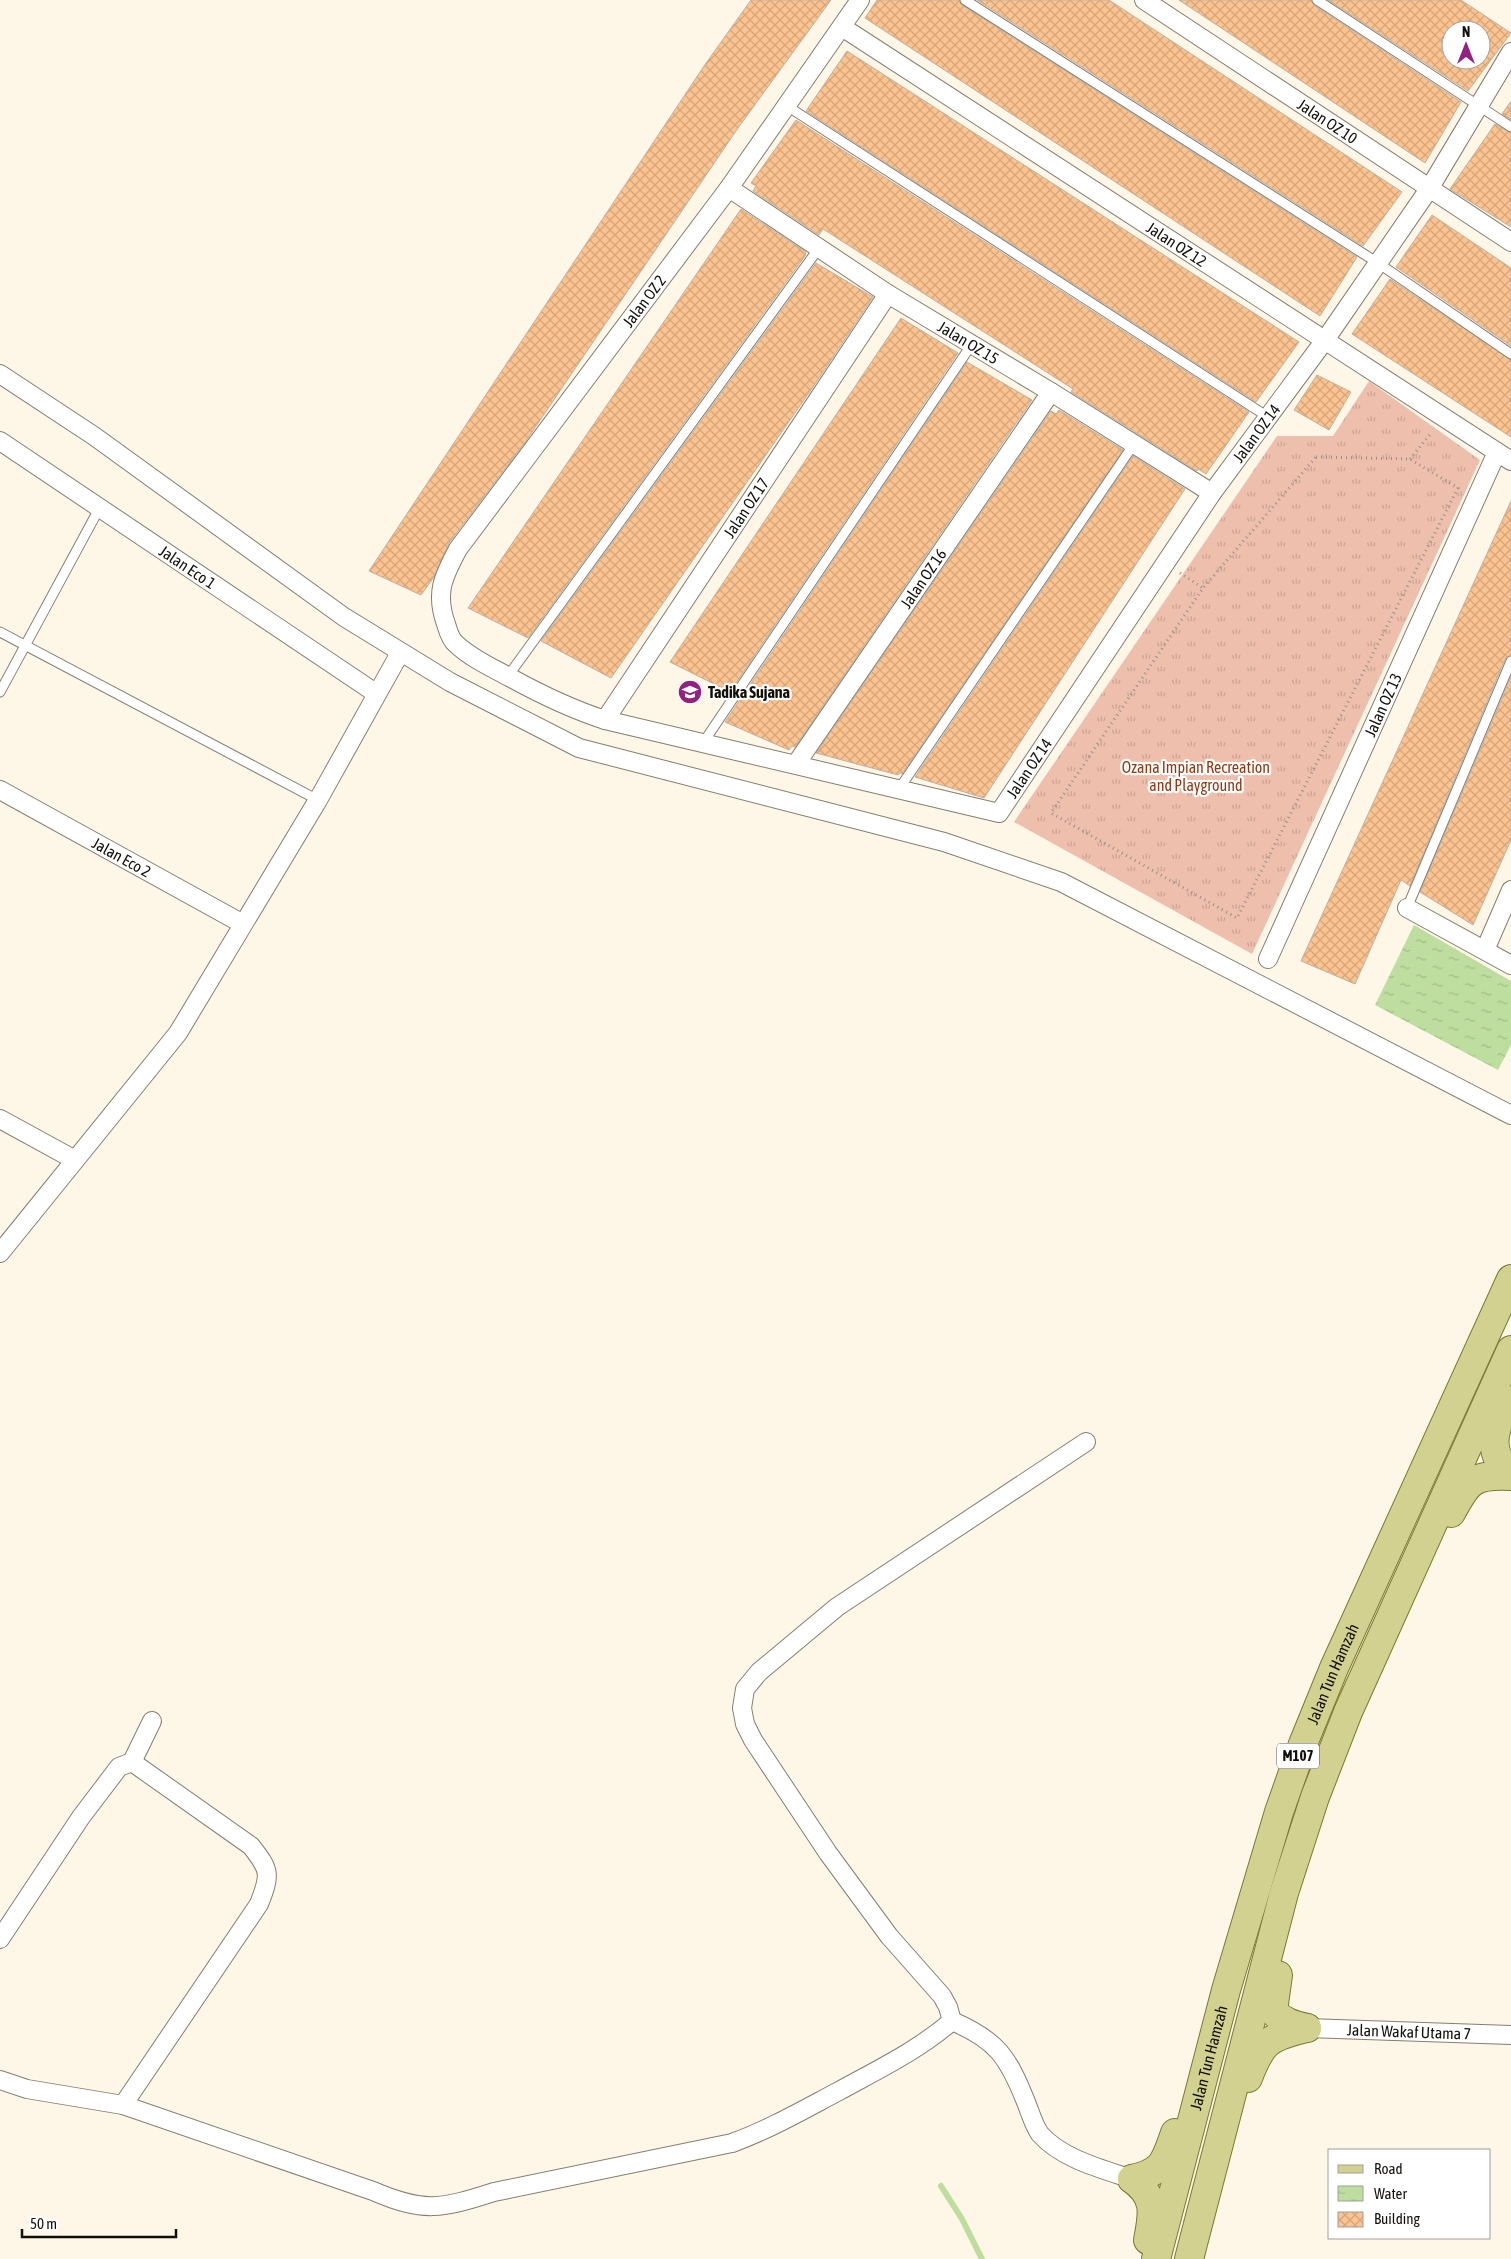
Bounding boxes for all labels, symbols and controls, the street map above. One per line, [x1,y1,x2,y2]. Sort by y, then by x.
north arrow [1441,20,1491,70]
text: N [1462,24,1470,40]
street label: Jalan OZ 10 [1294,95,1361,147]
street label: Jalan OZ 12 [1143,218,1210,270]
street label: Jalan OZ 2 [619,272,669,330]
street label: Jalan OZ 15 [935,317,1002,368]
street label: Jalan OZ 14 [1229,400,1284,466]
street label: Jalan OZ 17 [720,474,772,541]
street label: Jalan Eco 1 [156,542,219,592]
street label: Jalan OZ 16 [897,545,950,611]
street label: Jalan OZ 13 [1361,670,1405,739]
school or university icon: Tadika Sujana [677,679,703,705]
place label: Tadika Sujana [708,683,790,701]
street label: Jalan OZ 14 [1003,735,1055,801]
park label: Ozana Impian Recreation and Playground [1122,758,1270,795]
street label: Jalan Eco 2 [89,834,154,881]
street label: Jalan Tun Hamzah [1303,1621,1362,1727]
road number: M107 [1277,1744,1319,1768]
street label: Jalan Tun Hamzah [1186,2003,1231,2112]
street label: Jalan Wakaf Utama 7 [1347,2020,1471,2043]
legend [1328,2149,1491,2239]
text: Road [1374,2160,1403,2177]
text: Water [1374,2185,1407,2202]
scale bar [22,2206,176,2238]
text: Building [1374,2210,1420,2227]
text: 50 m [30,2215,57,2232]

